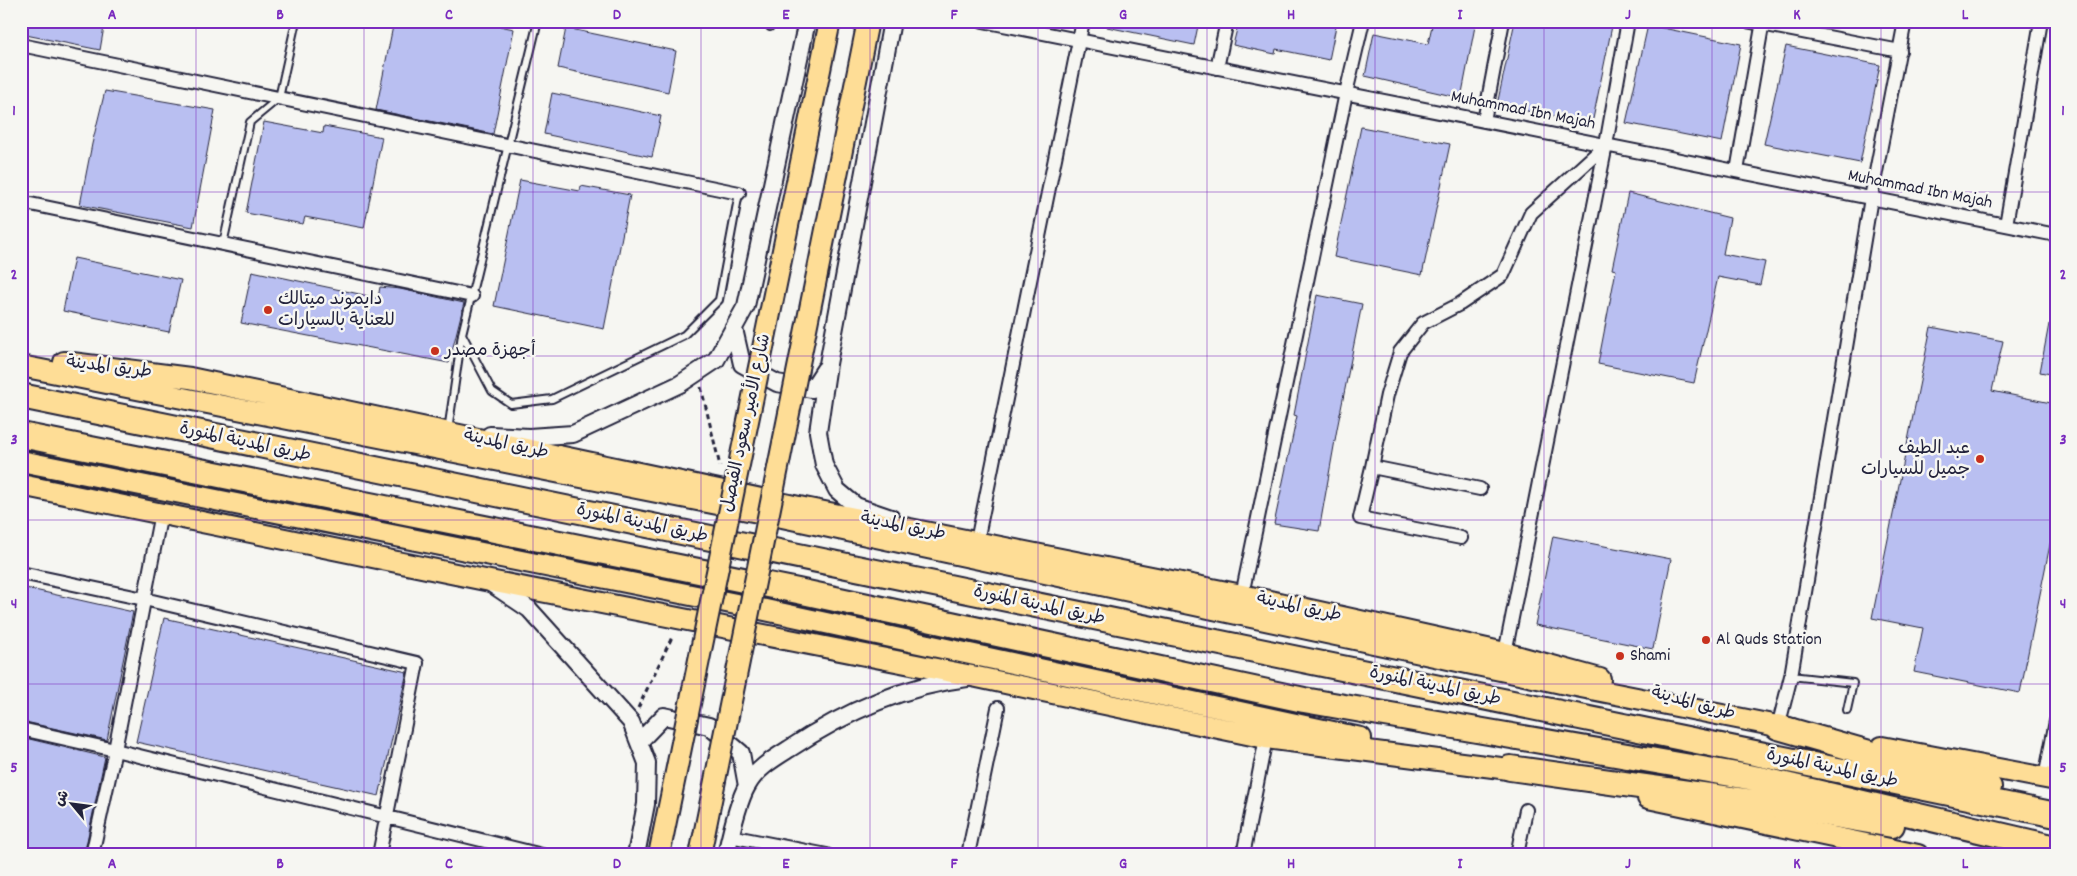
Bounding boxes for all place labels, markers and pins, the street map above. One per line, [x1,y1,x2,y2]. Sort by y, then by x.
place label: دايموند ميتالك للعناية بالسيارات [278,288,395,334]
marker: دايموند ميتالك للعناية بالسيارات [262,304,274,316]
place label: أجهزة مصدر [443,339,536,364]
marker: أجهزة مصدر [429,345,441,357]
place label: عبد الطيف جميل للسيارات [1861,437,1970,483]
marker: عبد الطيف جميل للسيارات [1974,453,1986,465]
place label: Al Quds Station [1716,628,1822,653]
marker: Al Quds Station [1700,634,1712,646]
place label: Shami [1630,644,1670,669]
marker: Shami [1614,650,1626,662]

